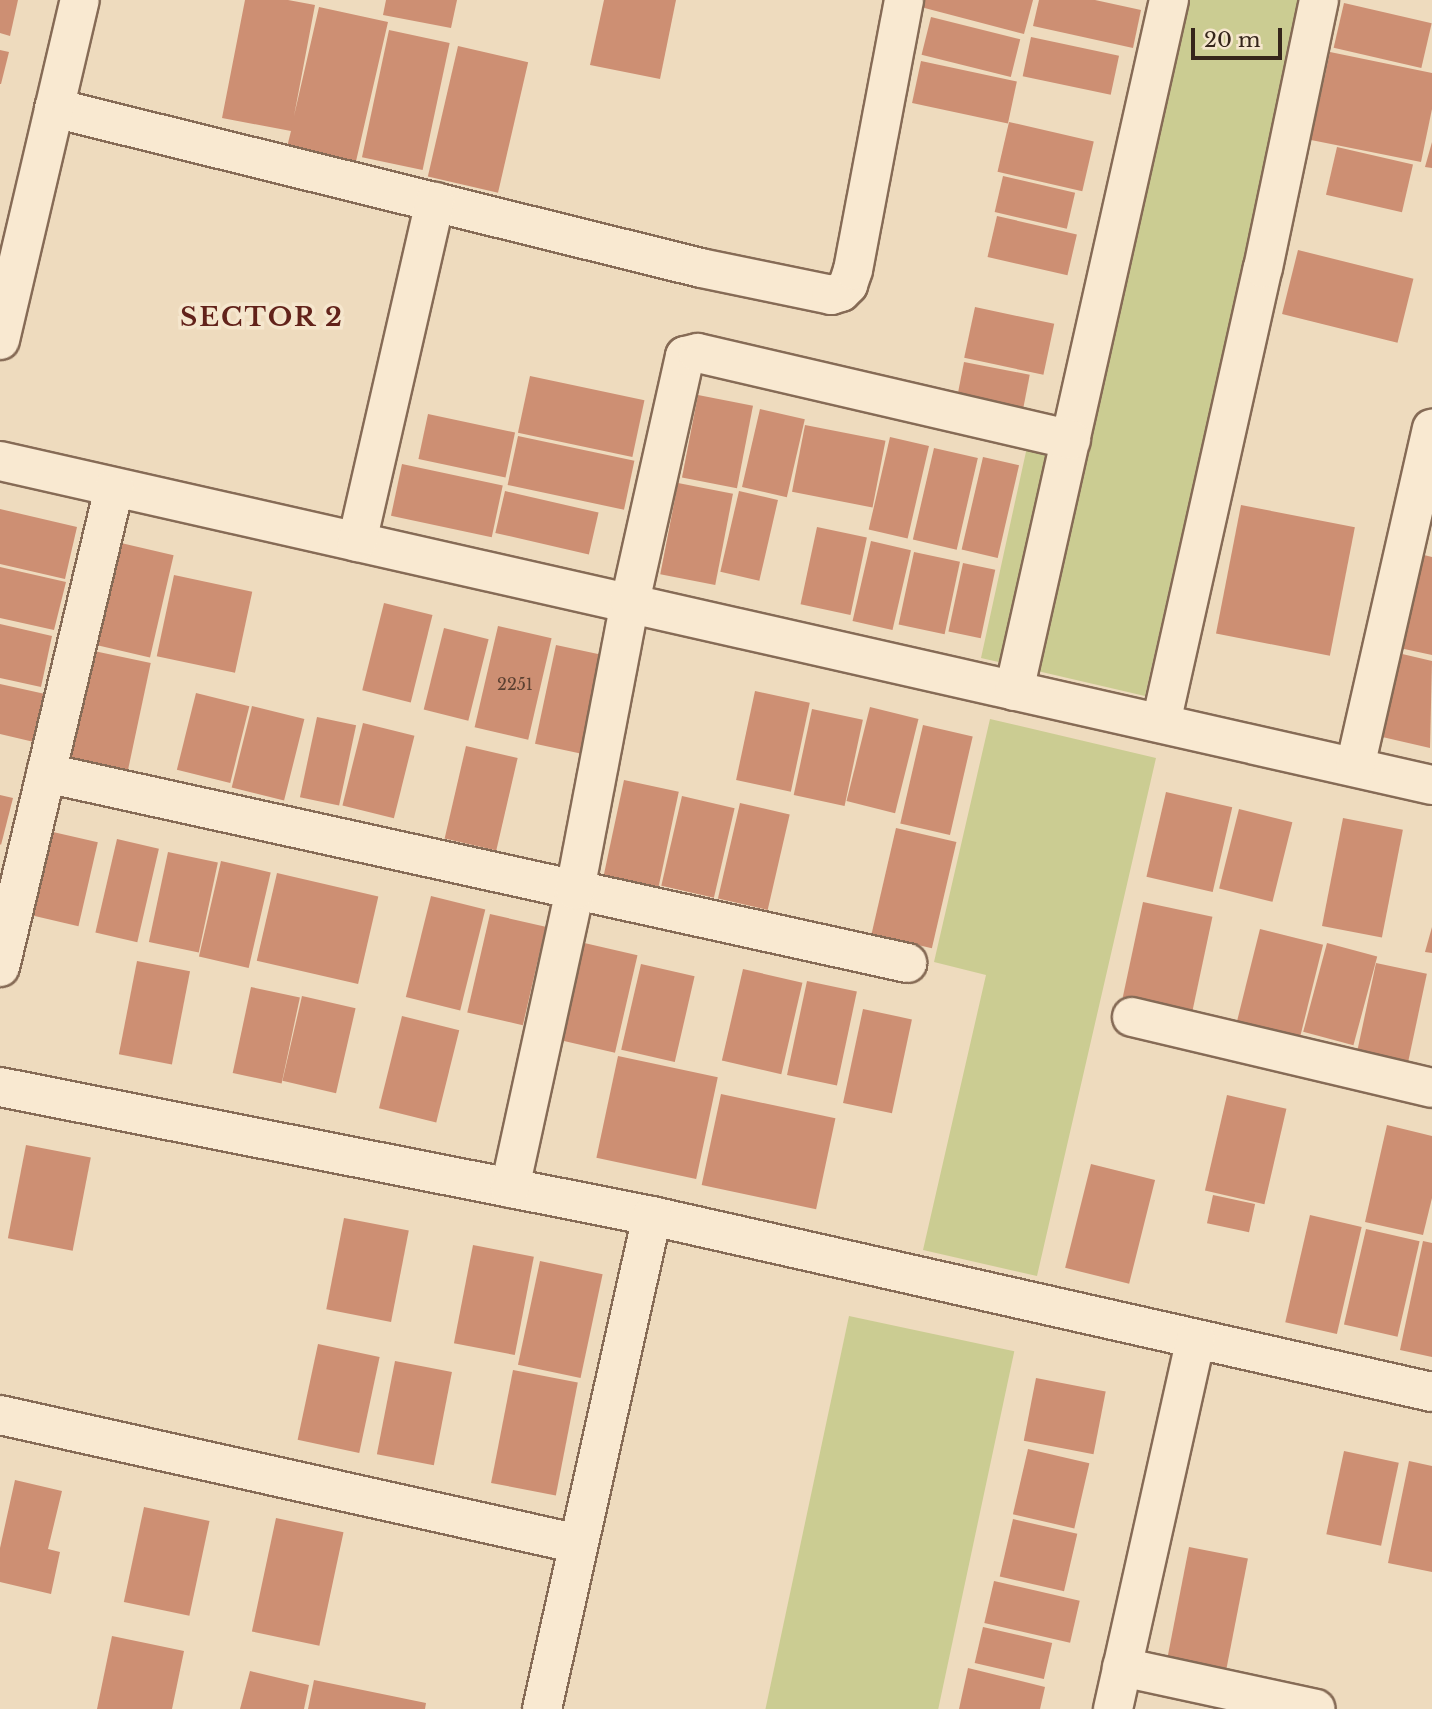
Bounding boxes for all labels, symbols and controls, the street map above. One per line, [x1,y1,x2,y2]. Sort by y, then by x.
scale bar [1194,14,1285,58]
text: 20 m [1204,27,1261,53]
district label: SECTOR 2 [180,302,344,334]
house number: 2251 [497,674,533,694]

